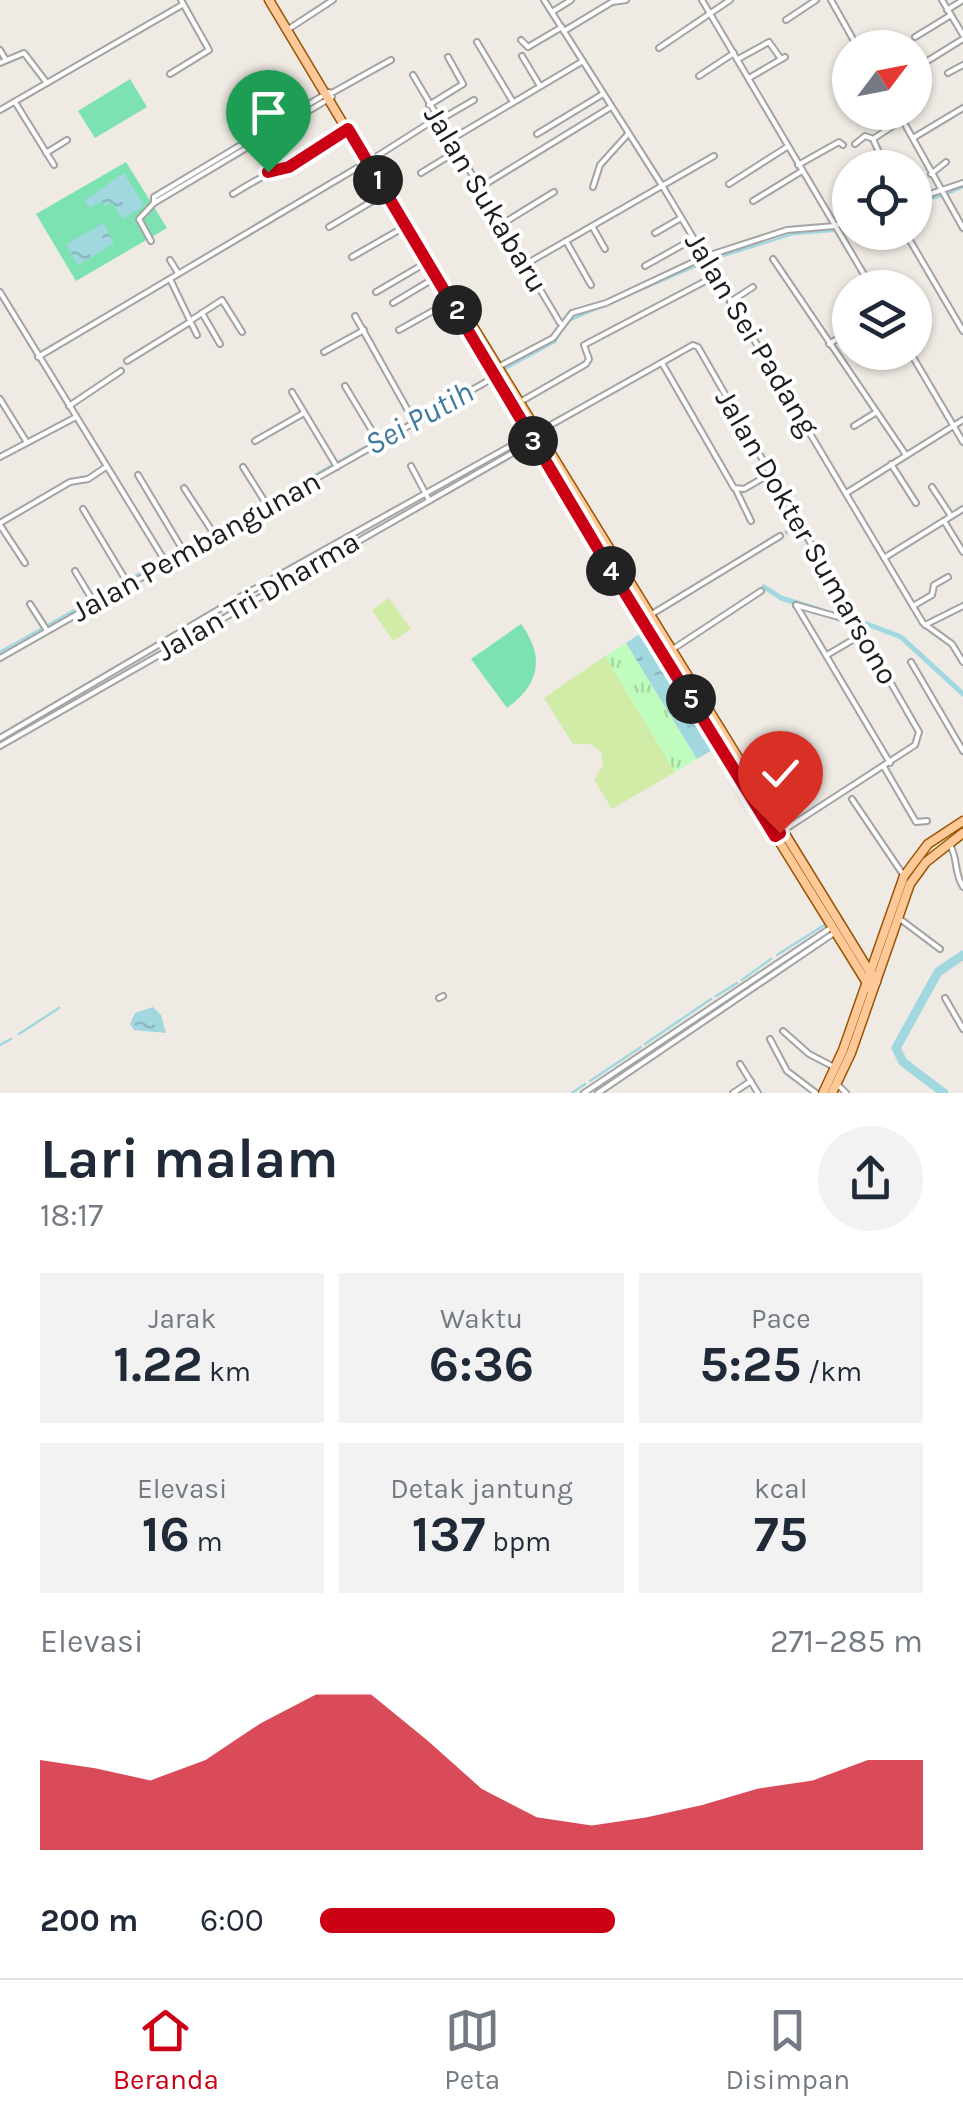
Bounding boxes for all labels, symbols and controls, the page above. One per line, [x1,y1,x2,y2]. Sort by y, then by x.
north arrow [832,30,932,130]
map controls [832,30,932,370]
pin [226,70,311,173]
icon: arrive [241,85,296,140]
street label: Jalan Sukabaru [416,99,556,299]
button: locate [832,150,932,250]
pin: 1 [353,155,403,205]
text: 1 [373,163,383,196]
street label: Jalan Sei Padang [677,226,827,442]
button: layers [832,270,932,370]
pin: 2 [432,285,482,335]
text: 2 [449,293,465,326]
water label: Sei Putih [358,373,480,463]
street label: Jalan Dokter Sumarsono [708,383,906,691]
pin: 3 [508,416,558,466]
text: 3 [524,424,542,457]
street label: Jalan Pembangunan [65,463,327,629]
street label: Jalan Tri Dharma [150,523,366,669]
pin: 4 [586,546,636,596]
text: 4 [603,554,619,587]
pin: 5 [666,674,716,724]
text: 5 [683,682,699,715]
pin [738,731,823,834]
icon: check [753,746,808,801]
button: share [818,1126,923,1231]
text: Lari malam [40,1127,338,1191]
text: 18:17 [40,1197,103,1234]
text: Jarak [148,1302,216,1335]
text: Waktu [440,1302,523,1335]
text: Pace [751,1302,811,1335]
text: 1.22 [113,1335,202,1394]
text: 6:36 [429,1335,534,1394]
text: 5:25 [700,1335,801,1394]
text: km [202,1355,251,1388]
text: /km [801,1355,862,1388]
text: Elevasi [137,1472,227,1505]
text: Detak jantung [390,1472,573,1505]
text: kcal [754,1472,808,1505]
text: 16 [142,1505,190,1564]
text: 137 [412,1505,485,1564]
text: 75 [754,1505,808,1564]
text: m [190,1525,223,1558]
text: bpm [485,1525,551,1558]
text: Elevasi [40,1623,143,1660]
text: 271–285 m [770,1623,923,1660]
text: 200 m [40,1902,138,1939]
text: 6:00 [200,1902,264,1939]
tab: Beranda [113,2003,219,2096]
tab: Peta [444,2003,500,2096]
tab: Disimpan [726,2003,850,2096]

